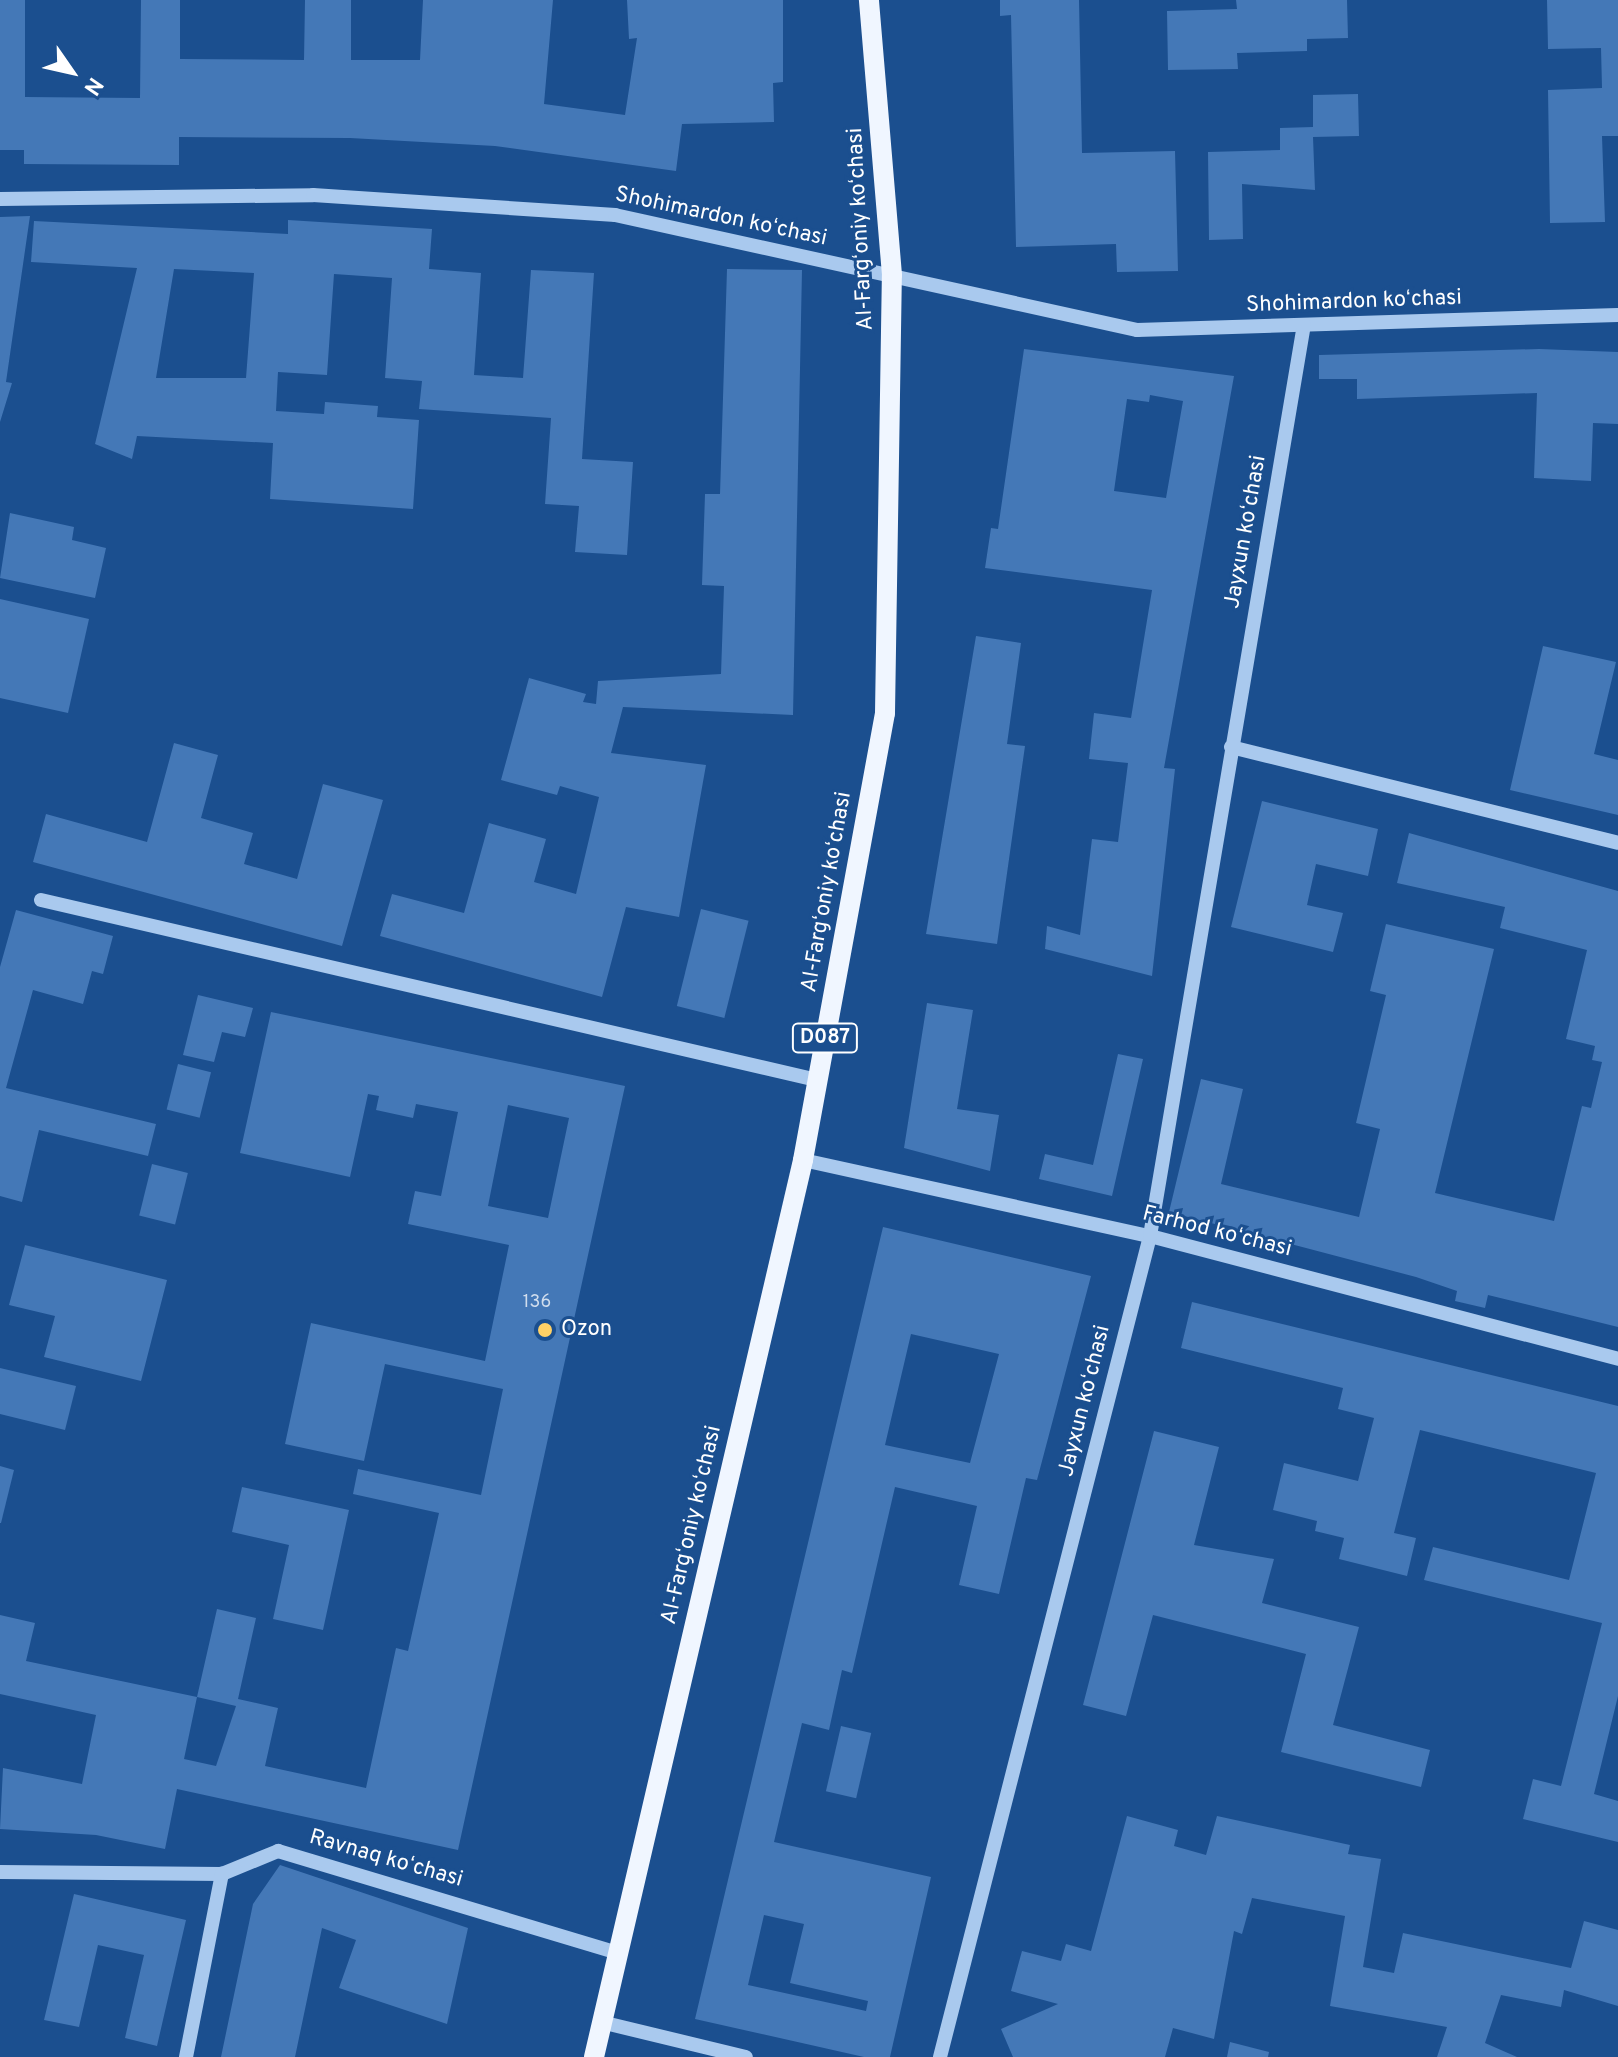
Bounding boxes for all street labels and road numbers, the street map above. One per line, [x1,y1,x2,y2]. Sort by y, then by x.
street label: Al-Fargʻoniy koʻchasi [843,127,879,331]
street label: Shohimardon koʻchasi [613,182,829,252]
street label: Shohimardon koʻchasi [1246,285,1462,319]
street label: Jayxun koʻchasi [1220,453,1272,611]
street label: Al-Fargʻoniy koʻchasi [796,790,858,994]
road number: D087 [791,1022,859,1054]
street label: Farhod koʻchasi [1140,1201,1294,1263]
street label: Jayxun koʻchasi [1053,1323,1117,1479]
street label: Al-Fargʻoniy koʻchasi [656,1423,728,1627]
street label: Ravnaq koʻchasi [306,1824,466,1894]

